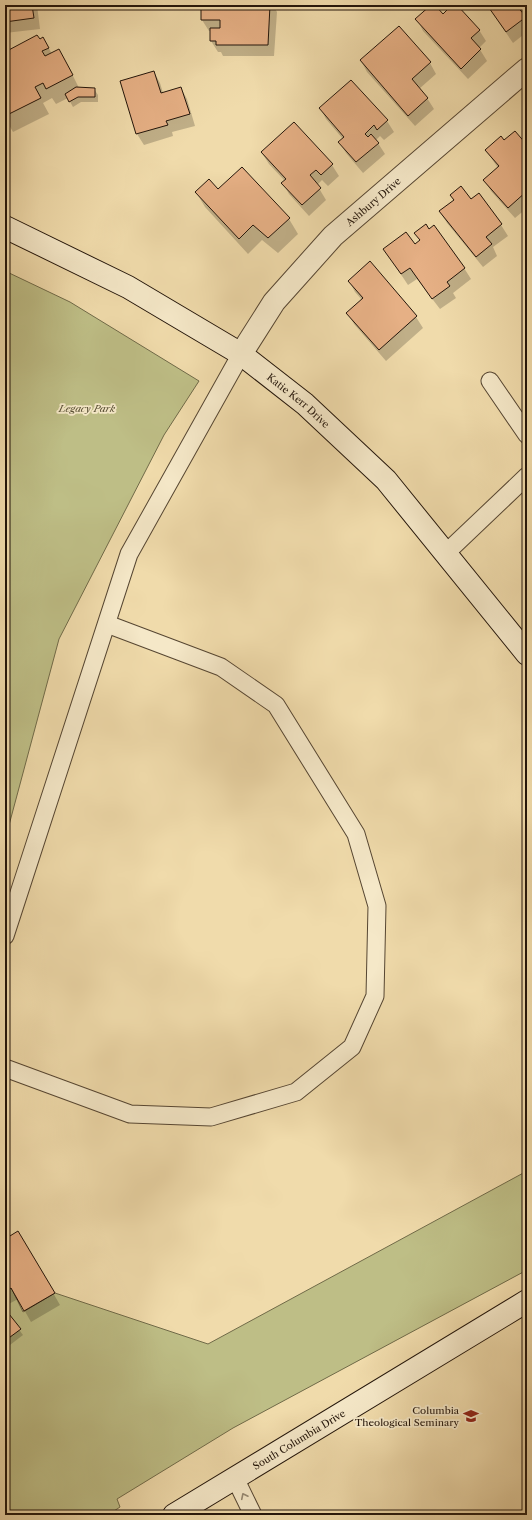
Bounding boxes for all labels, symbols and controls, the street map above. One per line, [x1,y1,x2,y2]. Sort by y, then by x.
street label: Ashbury Drive [342,174,404,229]
street label: Katie Kerr Drive [264,370,333,431]
park label: Legacy Park [58,402,116,415]
place label: Columbia Theological Seminary [355,1404,460,1429]
street label: South Columbia Drive [250,1406,348,1472]
school or university icon: Columbia Theological Seminary [462,1407,480,1425]
one-way arrow [242,1493,249,1501]

